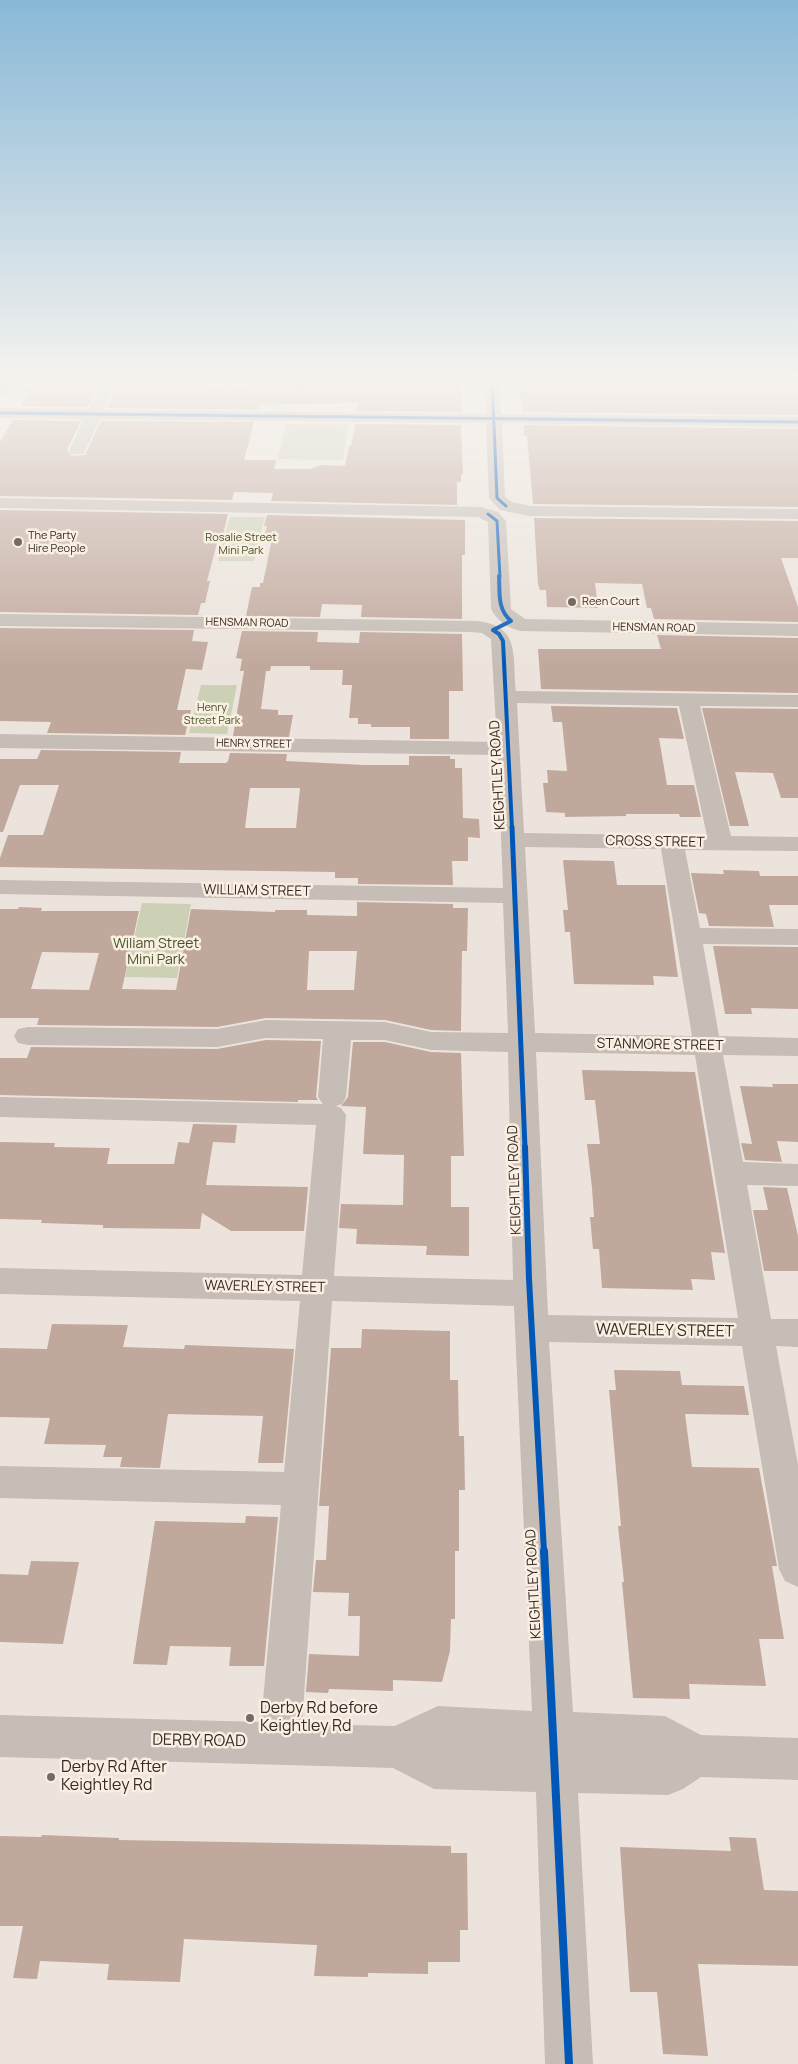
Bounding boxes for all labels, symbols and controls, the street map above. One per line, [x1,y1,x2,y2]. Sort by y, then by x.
place label: The Party Hire People [28,529,86,555]
park label: Rosalie Street Mini Park [205,531,277,557]
marker: The Party Hire People [12,536,24,548]
place label: Reen Court [582,595,640,609]
marker: Reen Court [566,596,578,608]
street label: HENSMAN ROAD [205,616,289,630]
street label: HENSMAN ROAD [612,621,696,635]
park label: Henry Street Park [184,701,240,727]
street label: KEIGHTLEY ROAD [487,720,509,830]
street label: HENRY STREET [216,737,292,751]
street label: CROSS STREET [605,833,705,851]
street label: WILLIAM STREET [203,882,311,900]
park label: Wiliam Street Mini Park [113,936,199,969]
street label: STANMORE STREET [596,1035,724,1055]
street label: KEIGHTLEY ROAD [505,1125,525,1235]
street label: WAVERLEY STREET [204,1278,326,1296]
street label: WAVERLEY STREET [596,1320,734,1342]
street label: KEIGHTLEY ROAD [523,1529,545,1639]
place label: Derby Rd before Keightley Rd [260,1699,378,1737]
marker: Derby Rd before Keightley Rd [244,1712,256,1724]
street label: DERBY ROAD [152,1731,246,1751]
place label: Derby Rd After Keightley Rd [61,1758,167,1796]
marker: Derby Rd After Keightley Rd [45,1771,57,1783]

